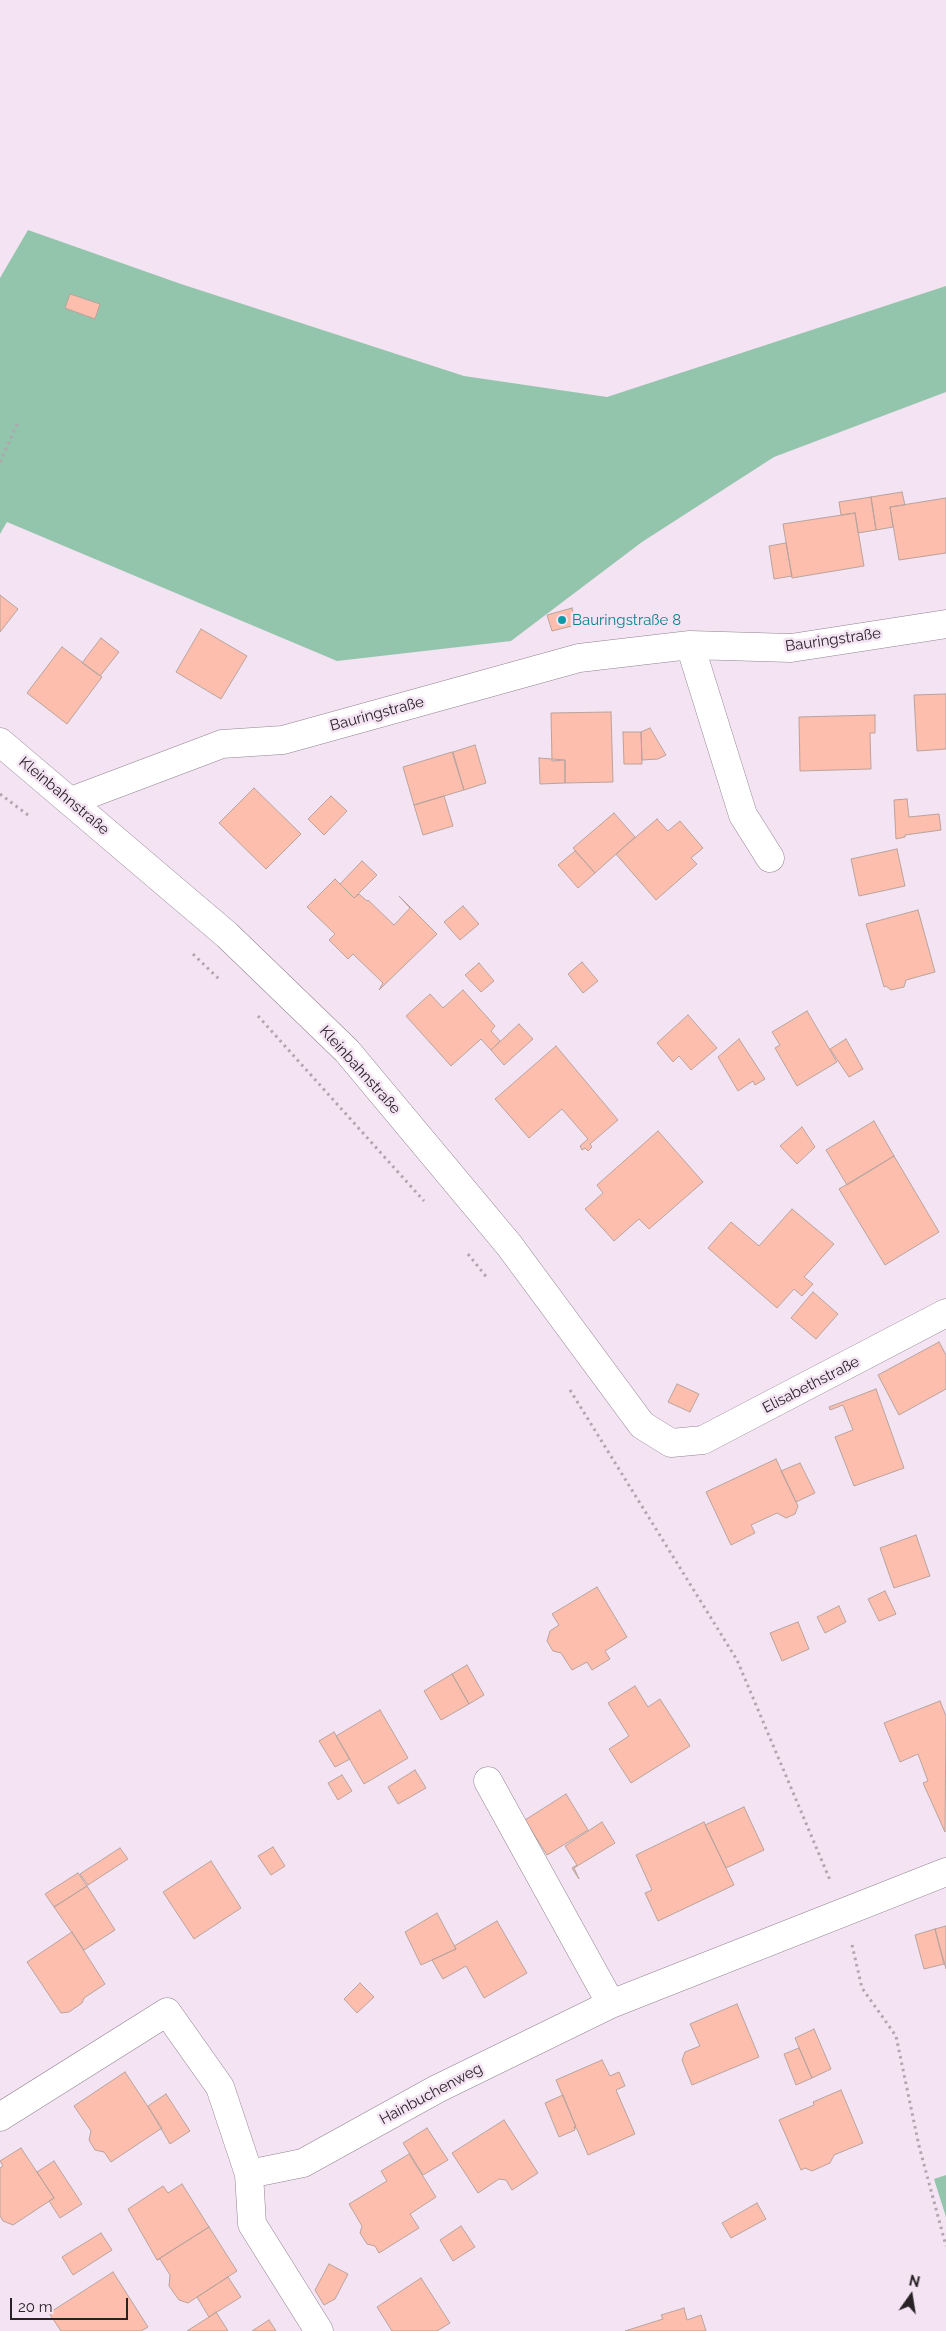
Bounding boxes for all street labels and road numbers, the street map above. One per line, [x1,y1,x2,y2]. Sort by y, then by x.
street label: Bauringstraße [784,624,882,656]
street label: Bauringstraße [328,693,426,735]
street label: Kleinbahnstraße [15,753,113,839]
street label: Kleinbahnstraße [316,1022,404,1118]
street label: Elisabethstraße [760,1353,862,1417]
street label: Hainbuchenweg [377,2059,485,2129]

